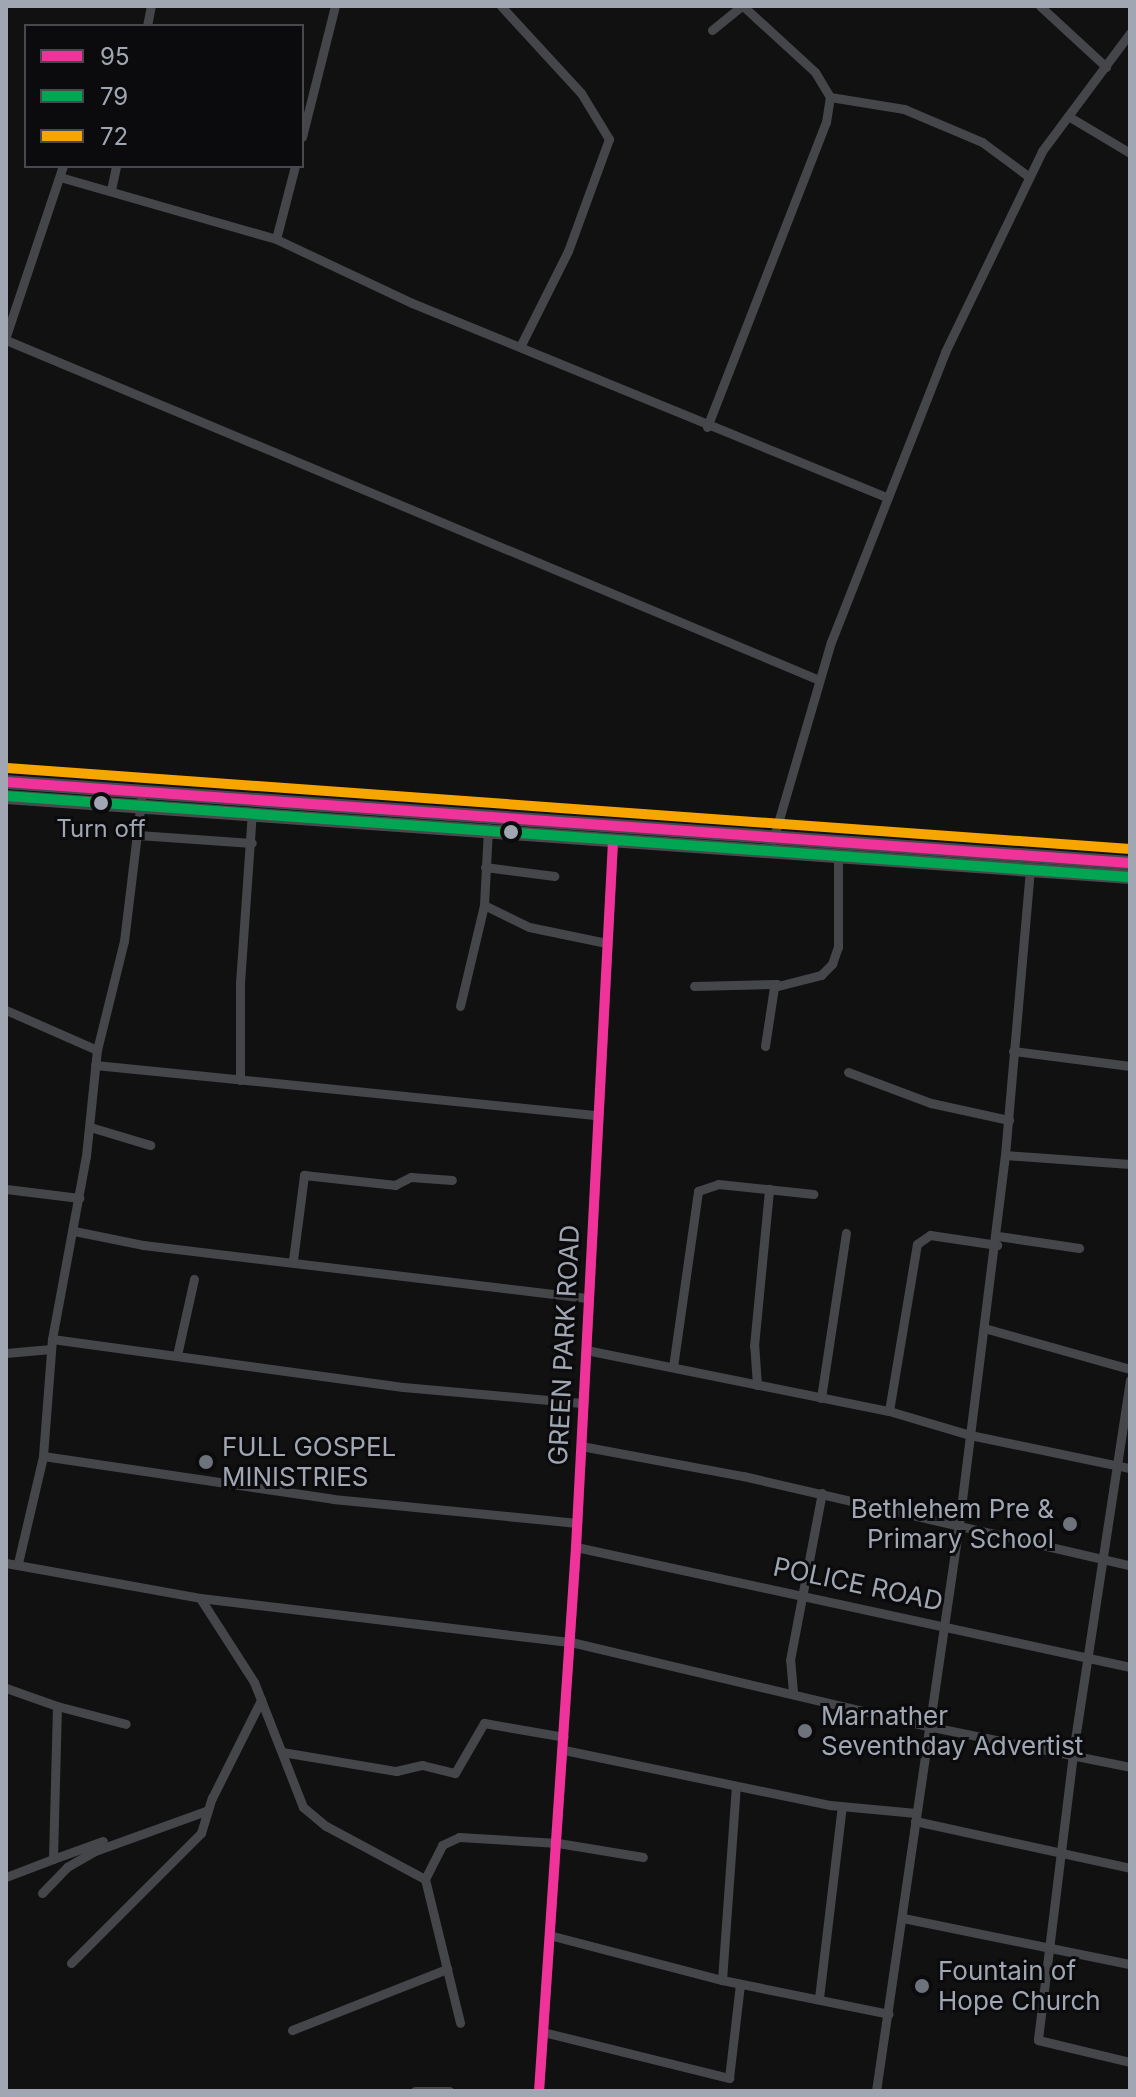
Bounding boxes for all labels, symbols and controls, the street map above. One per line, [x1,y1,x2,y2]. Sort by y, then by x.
legend [24,24,304,168]
text: 95 [100,42,129,71]
text: 79 [100,82,128,111]
text: 72 [100,122,128,151]
marker: Turn off [93,795,109,811]
place label: Turn off [56,815,146,843]
unlabelled marker [503,824,519,840]
street label: GREEN PARK ROAD [542,1224,586,1466]
place label: FULL GOSPEL MINISTRIES [222,1431,396,1492]
marker: FULL GOSPEL MINISTRIES [197,1453,215,1471]
place label: Bethlehem Pre & Primary School [851,1493,1054,1554]
marker: Bethlehem Pre & Primary School [1061,1515,1079,1533]
street label: POLICE ROAD [770,1551,946,1617]
place label: Marnather Seventhday Advertist [821,1700,1083,1762]
marker: Marnather Seventhday Advertist [796,1722,814,1740]
place label: Fountain of Hope Church [938,1955,1101,2016]
marker: Fountain of Hope Church [913,1977,931,1995]

